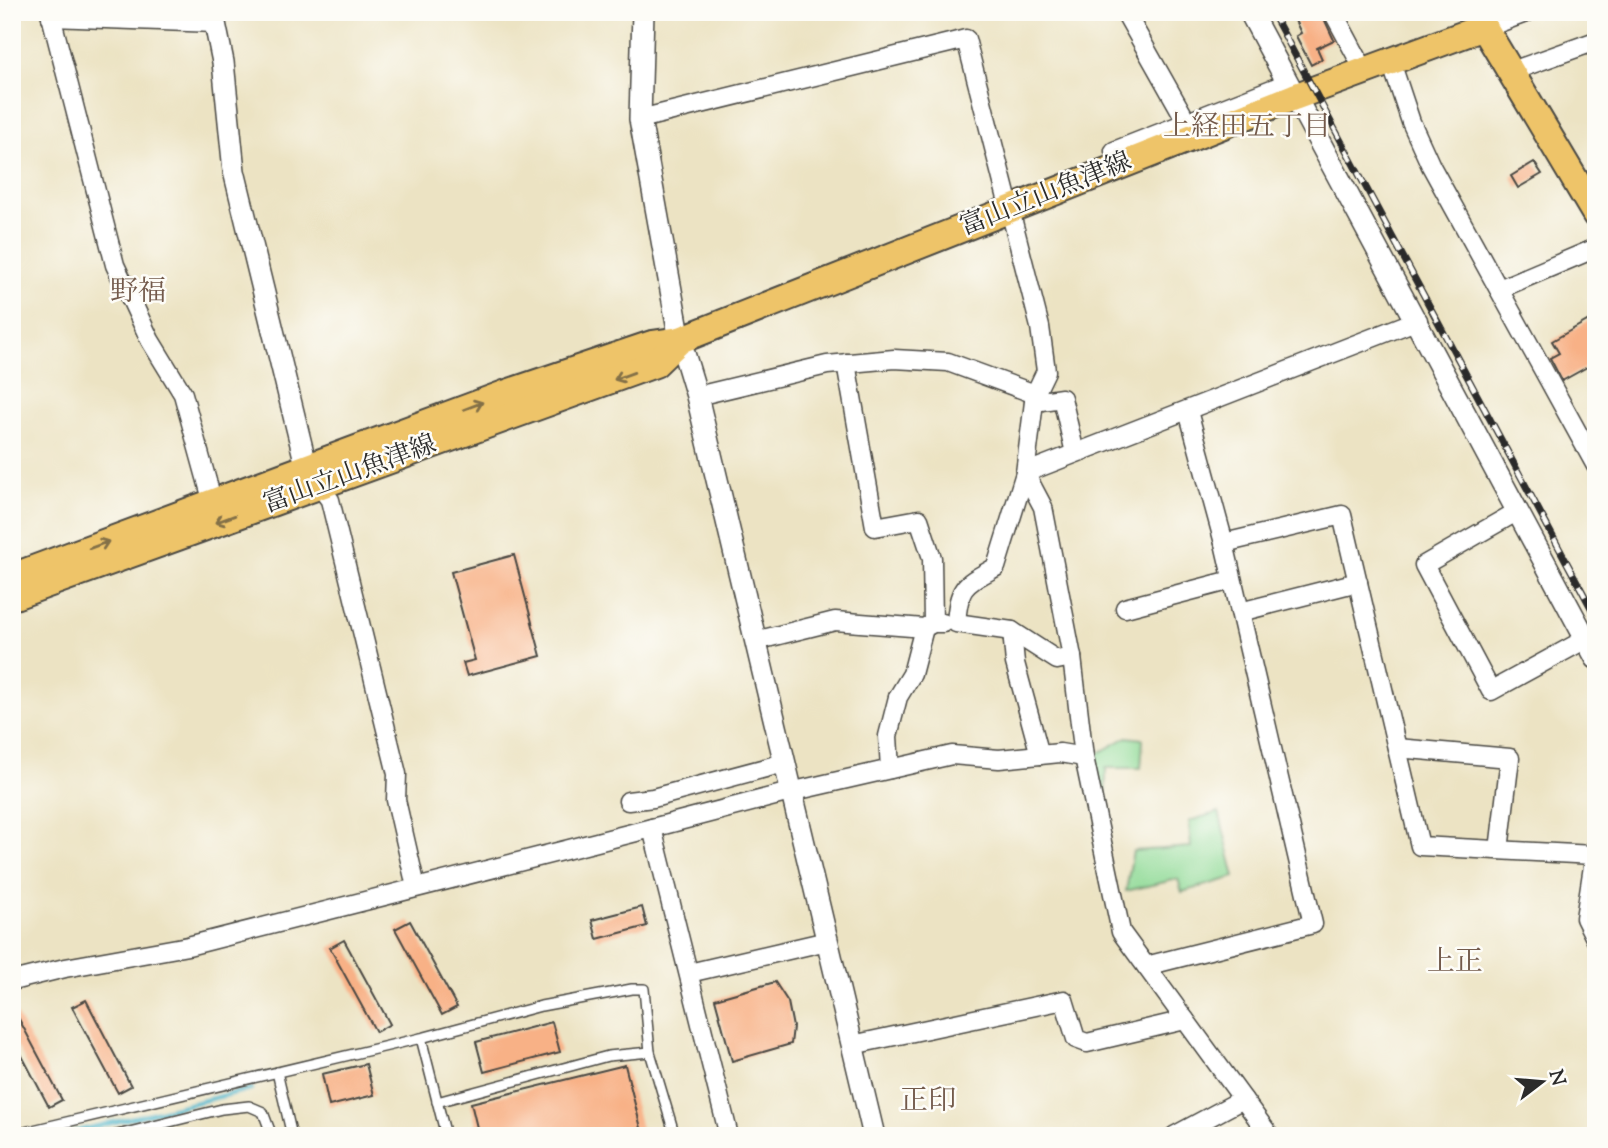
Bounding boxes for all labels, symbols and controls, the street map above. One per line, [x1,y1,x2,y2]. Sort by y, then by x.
district label: 上経田五丁目 [1163,108,1331,148]
street label: 富山立山魚津線 [955,144,1137,246]
district label: 野福 [110,273,166,313]
one-way arrow [613,370,635,383]
one-way arrow [462,398,483,411]
street label: 富山立山魚津線 [258,426,442,524]
one-way arrow [215,514,237,526]
one-way arrow [88,538,110,551]
district label: 上正 [1427,943,1483,983]
north arrow [1506,1046,1576,1116]
text: N [1541,1067,1571,1089]
district label: 正印 [900,1082,956,1122]

